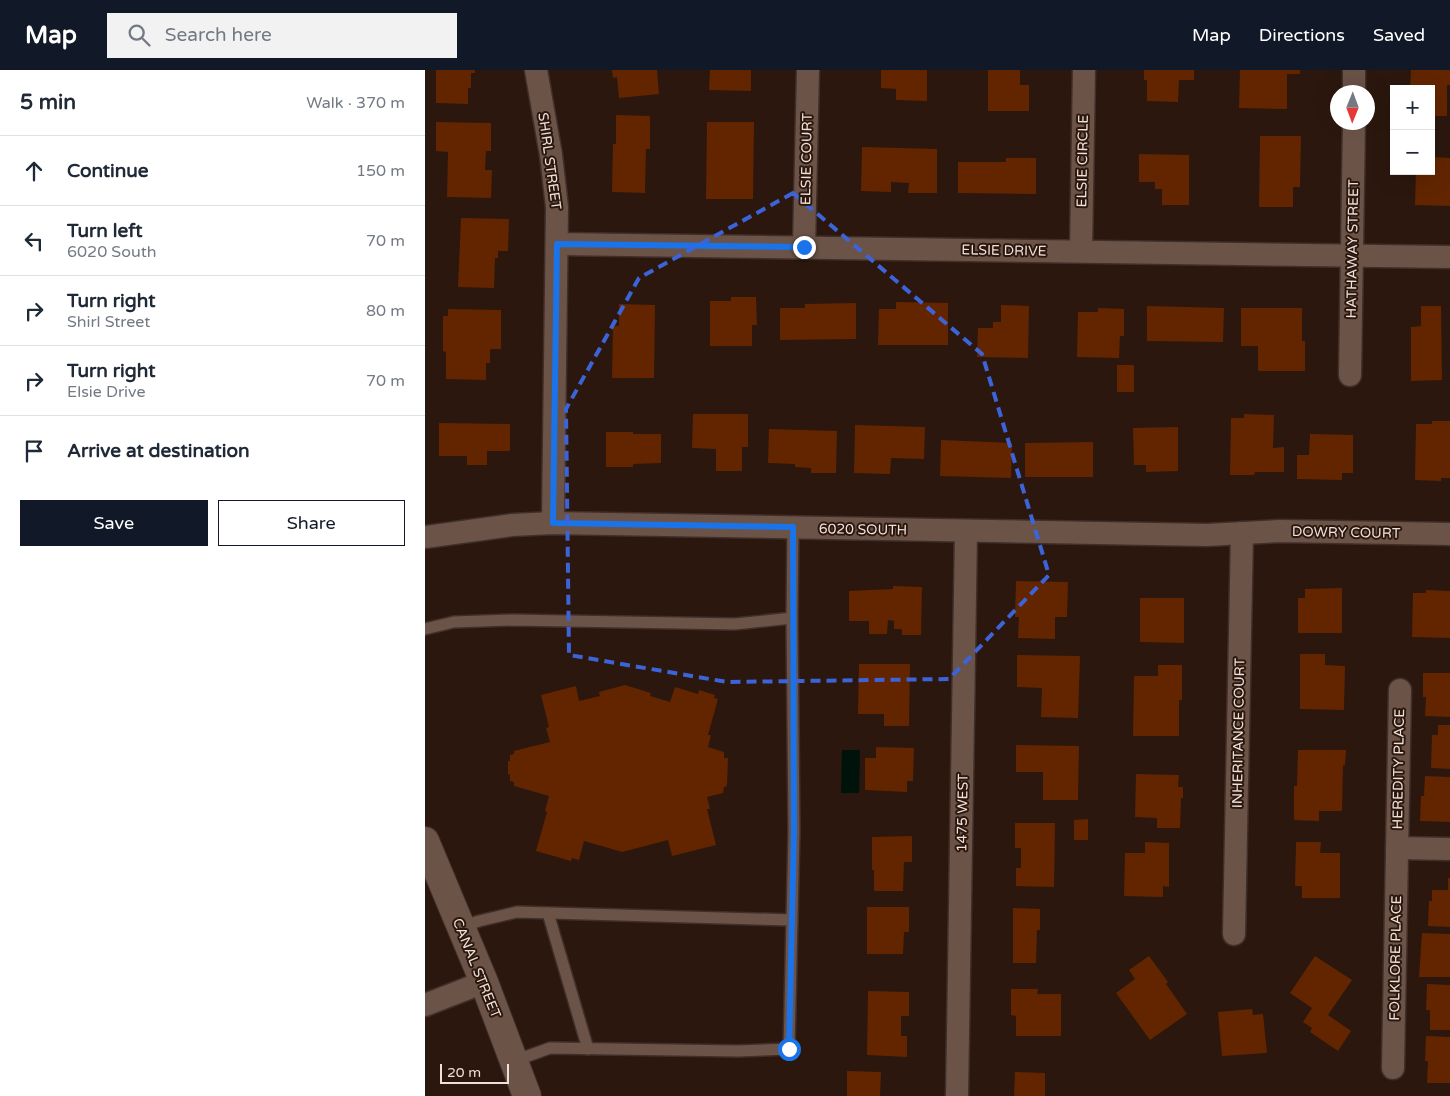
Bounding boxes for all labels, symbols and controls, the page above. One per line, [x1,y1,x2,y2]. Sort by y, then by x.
search box [107,13,457,58]
text: Map [25,21,77,50]
icon: search [125,21,153,49]
text: Search here [165,24,272,46]
text: Map [1192,24,1231,46]
text: Directions [1259,24,1345,46]
text: Saved [1373,24,1425,46]
north arrow [1330,85,1375,130]
map controls [1390,85,1435,175]
button: + [1390,85,1435,130]
text: 5 min [20,90,76,115]
text: Walk · 370 m [306,93,405,113]
street label: SHIRL STREET [534,111,565,211]
street label: ELSIE COURT [797,112,816,205]
street label: ELSIE CIRCLE [1073,115,1092,207]
button: − [1390,130,1435,175]
icon: ahead [20,157,48,185]
text: Continue [67,160,149,182]
text: 150 m [356,161,405,181]
street label: HATHAWAY STREET [1343,179,1362,319]
text: Turn left [67,220,143,242]
icon: left [20,227,48,255]
text: 70 m [366,231,405,251]
route end [793,236,816,259]
street label: ELSIE DRIVE [961,241,1047,260]
text: 6020 South [67,242,157,262]
text: Turn right [67,290,155,312]
icon: right [20,297,48,325]
text: 80 m [366,301,405,321]
text: Shirl Street [67,312,150,332]
text: Turn right [67,360,155,382]
icon: right [20,367,48,395]
text: 70 m [366,371,405,391]
text: Elsie Drive [67,382,145,402]
icon: arrive [20,437,48,465]
text: Arrive at destination [67,440,250,462]
button: Save [20,500,208,546]
button: Share [218,500,405,546]
street label: 6020 SOUTH [819,520,907,539]
street label: DOWRY COURT [1292,523,1401,542]
street label: INHERITANCE COURT [1229,657,1248,808]
street label: HEREDITY PLACE [1389,708,1408,830]
street label: 1475 WEST [953,773,972,852]
street label: FOLKLORE PLACE [1386,895,1405,1021]
street label: CANAL STREET [449,916,505,1021]
route start [778,1038,801,1061]
scale bar [440,1061,509,1084]
text: 20 m [447,1064,481,1081]

